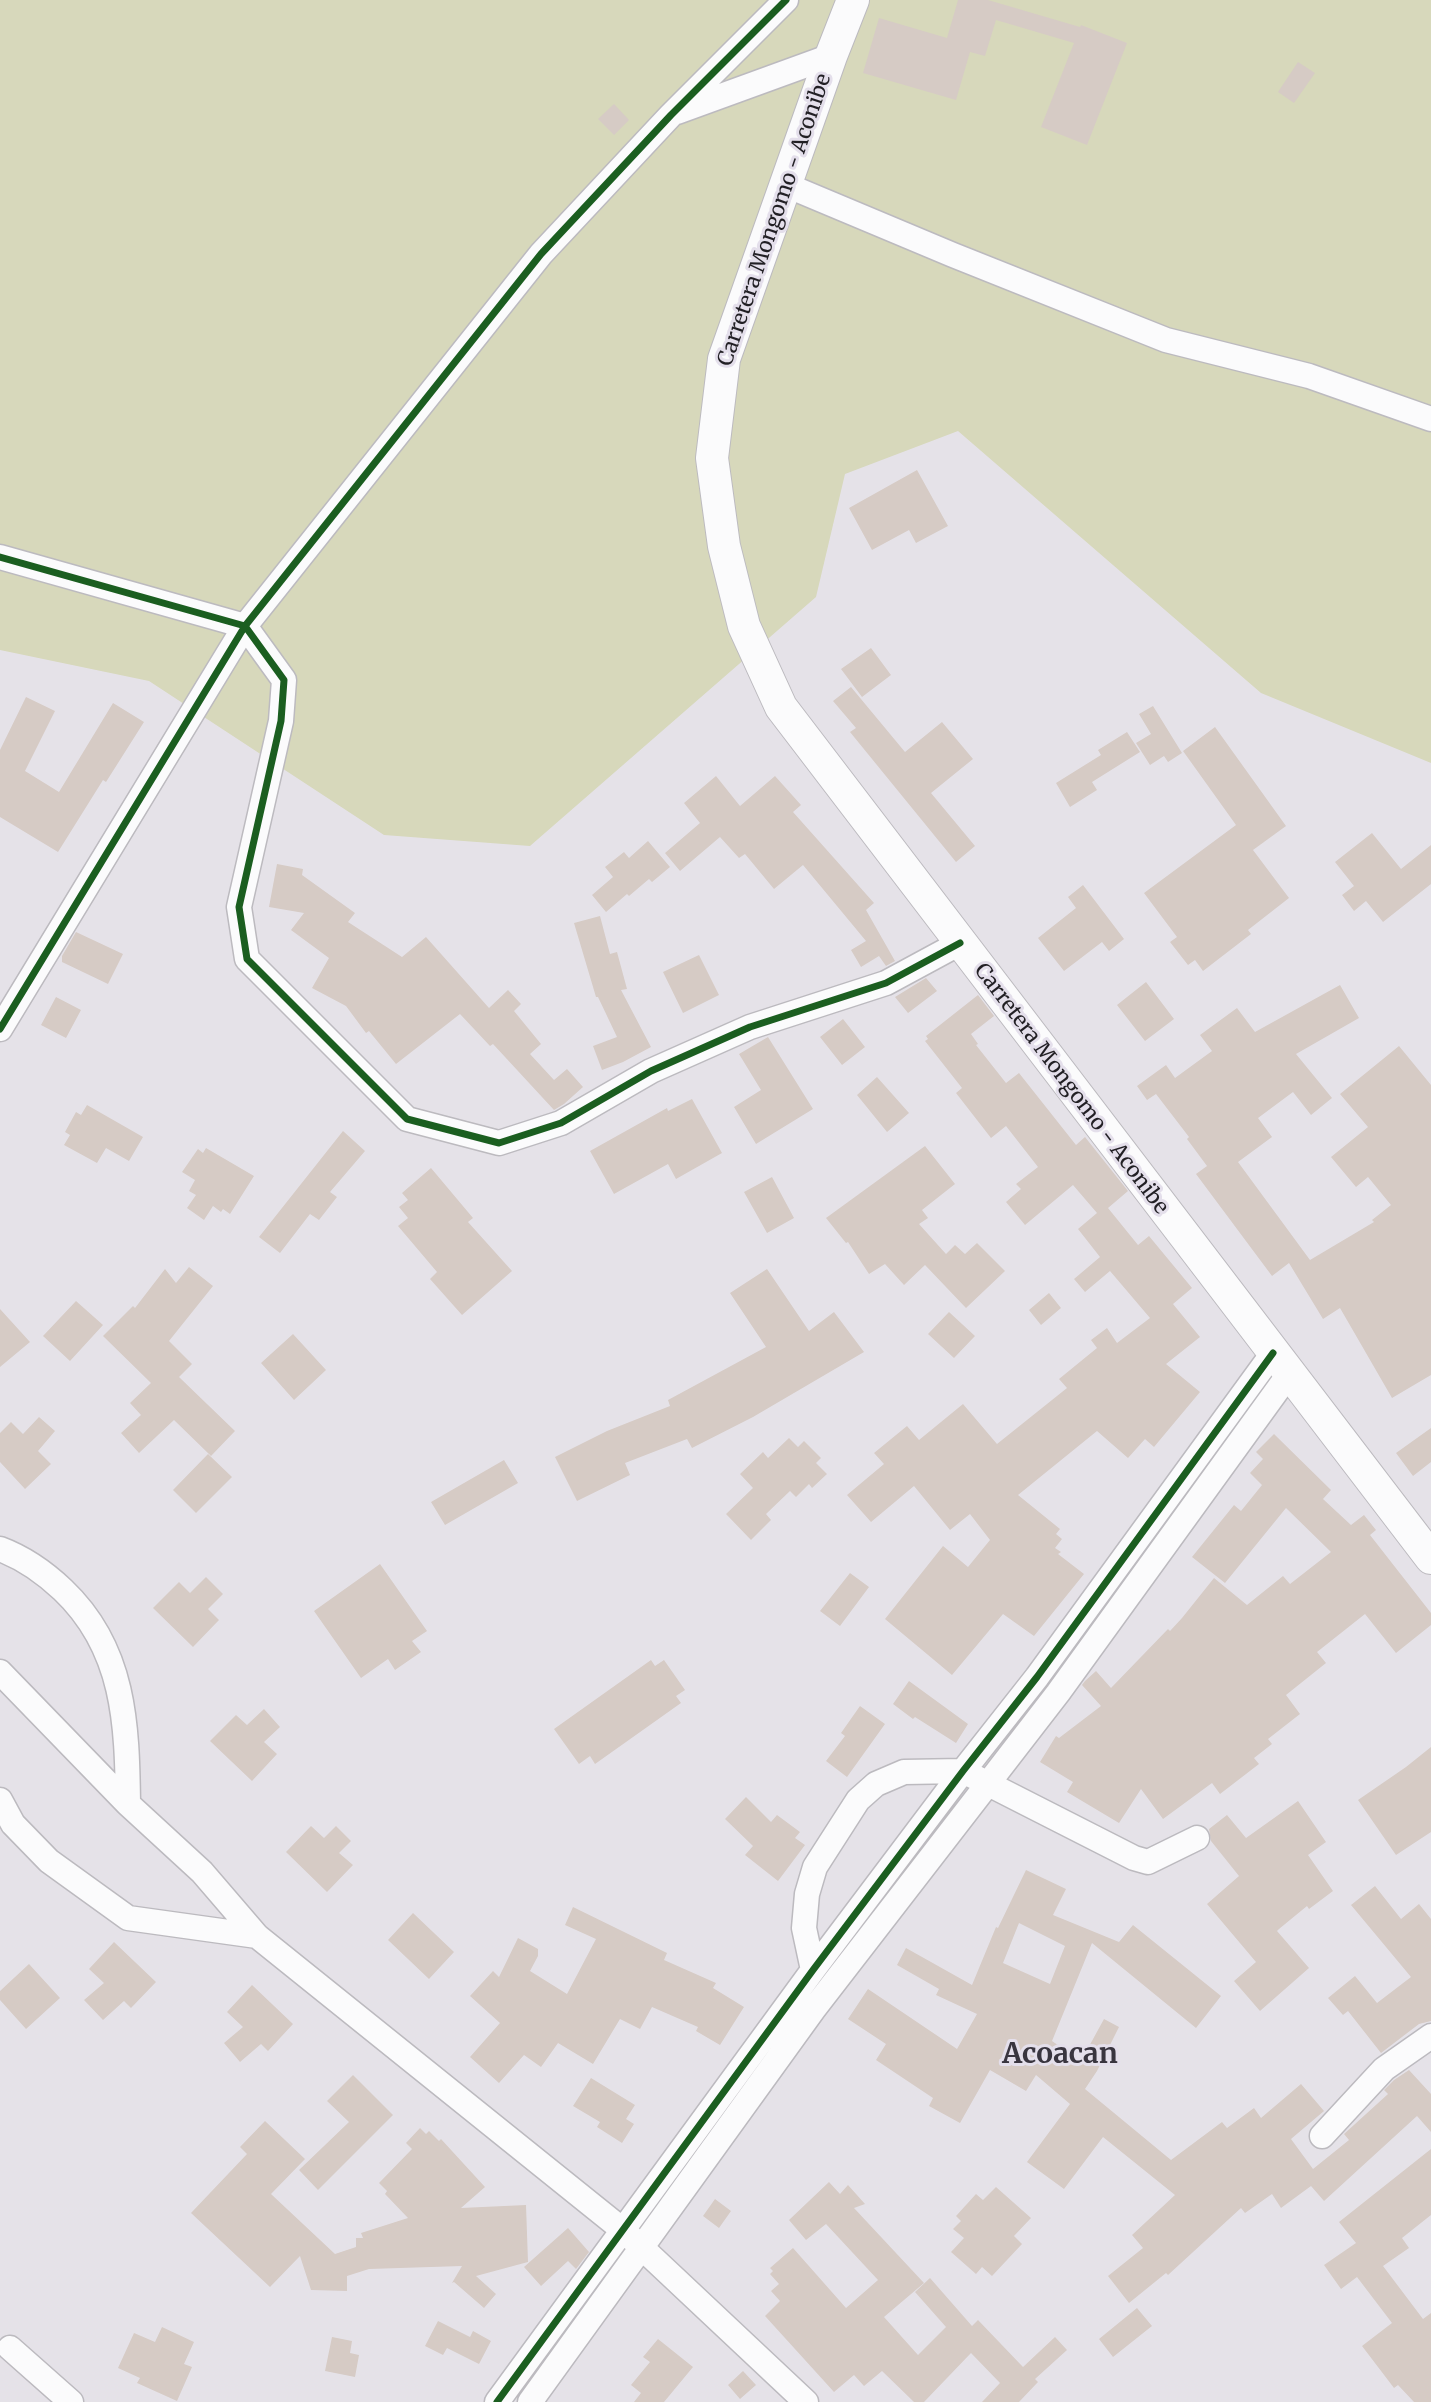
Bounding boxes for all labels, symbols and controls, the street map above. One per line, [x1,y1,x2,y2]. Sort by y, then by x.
street label: Carretera Mongomo - Aconibe [713,71,837,369]
street label: Carretera Mongomo - Aconibe [969,959,1173,1219]
district label: Acoacan [1002,2038,1118,2072]

